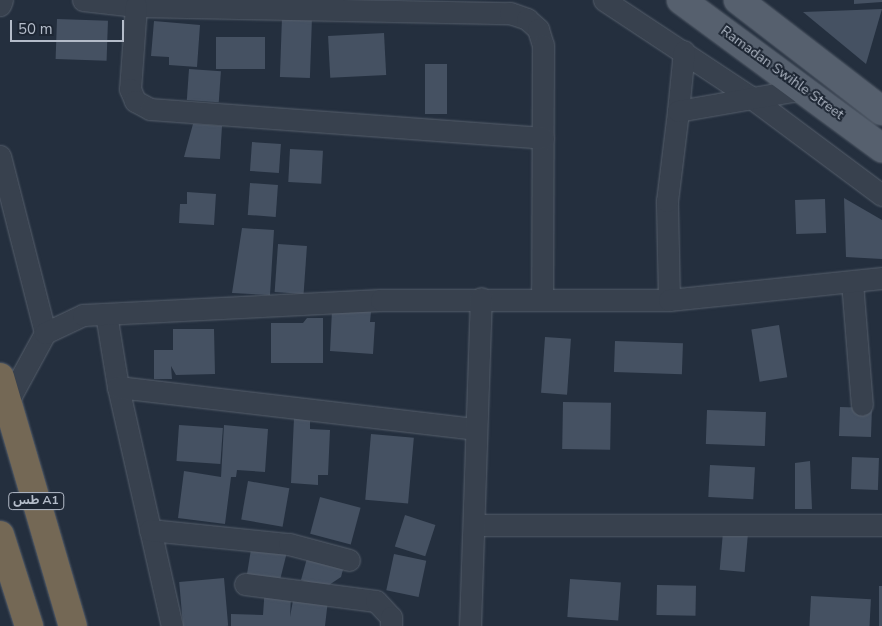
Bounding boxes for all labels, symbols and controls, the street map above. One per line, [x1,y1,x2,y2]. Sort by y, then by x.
scale bar [12,10,126,42]
text: 50 m [18,19,53,39]
street label: Ramadan Swihle Street [717,23,847,123]
road number: طس A1 [7,492,65,511]

